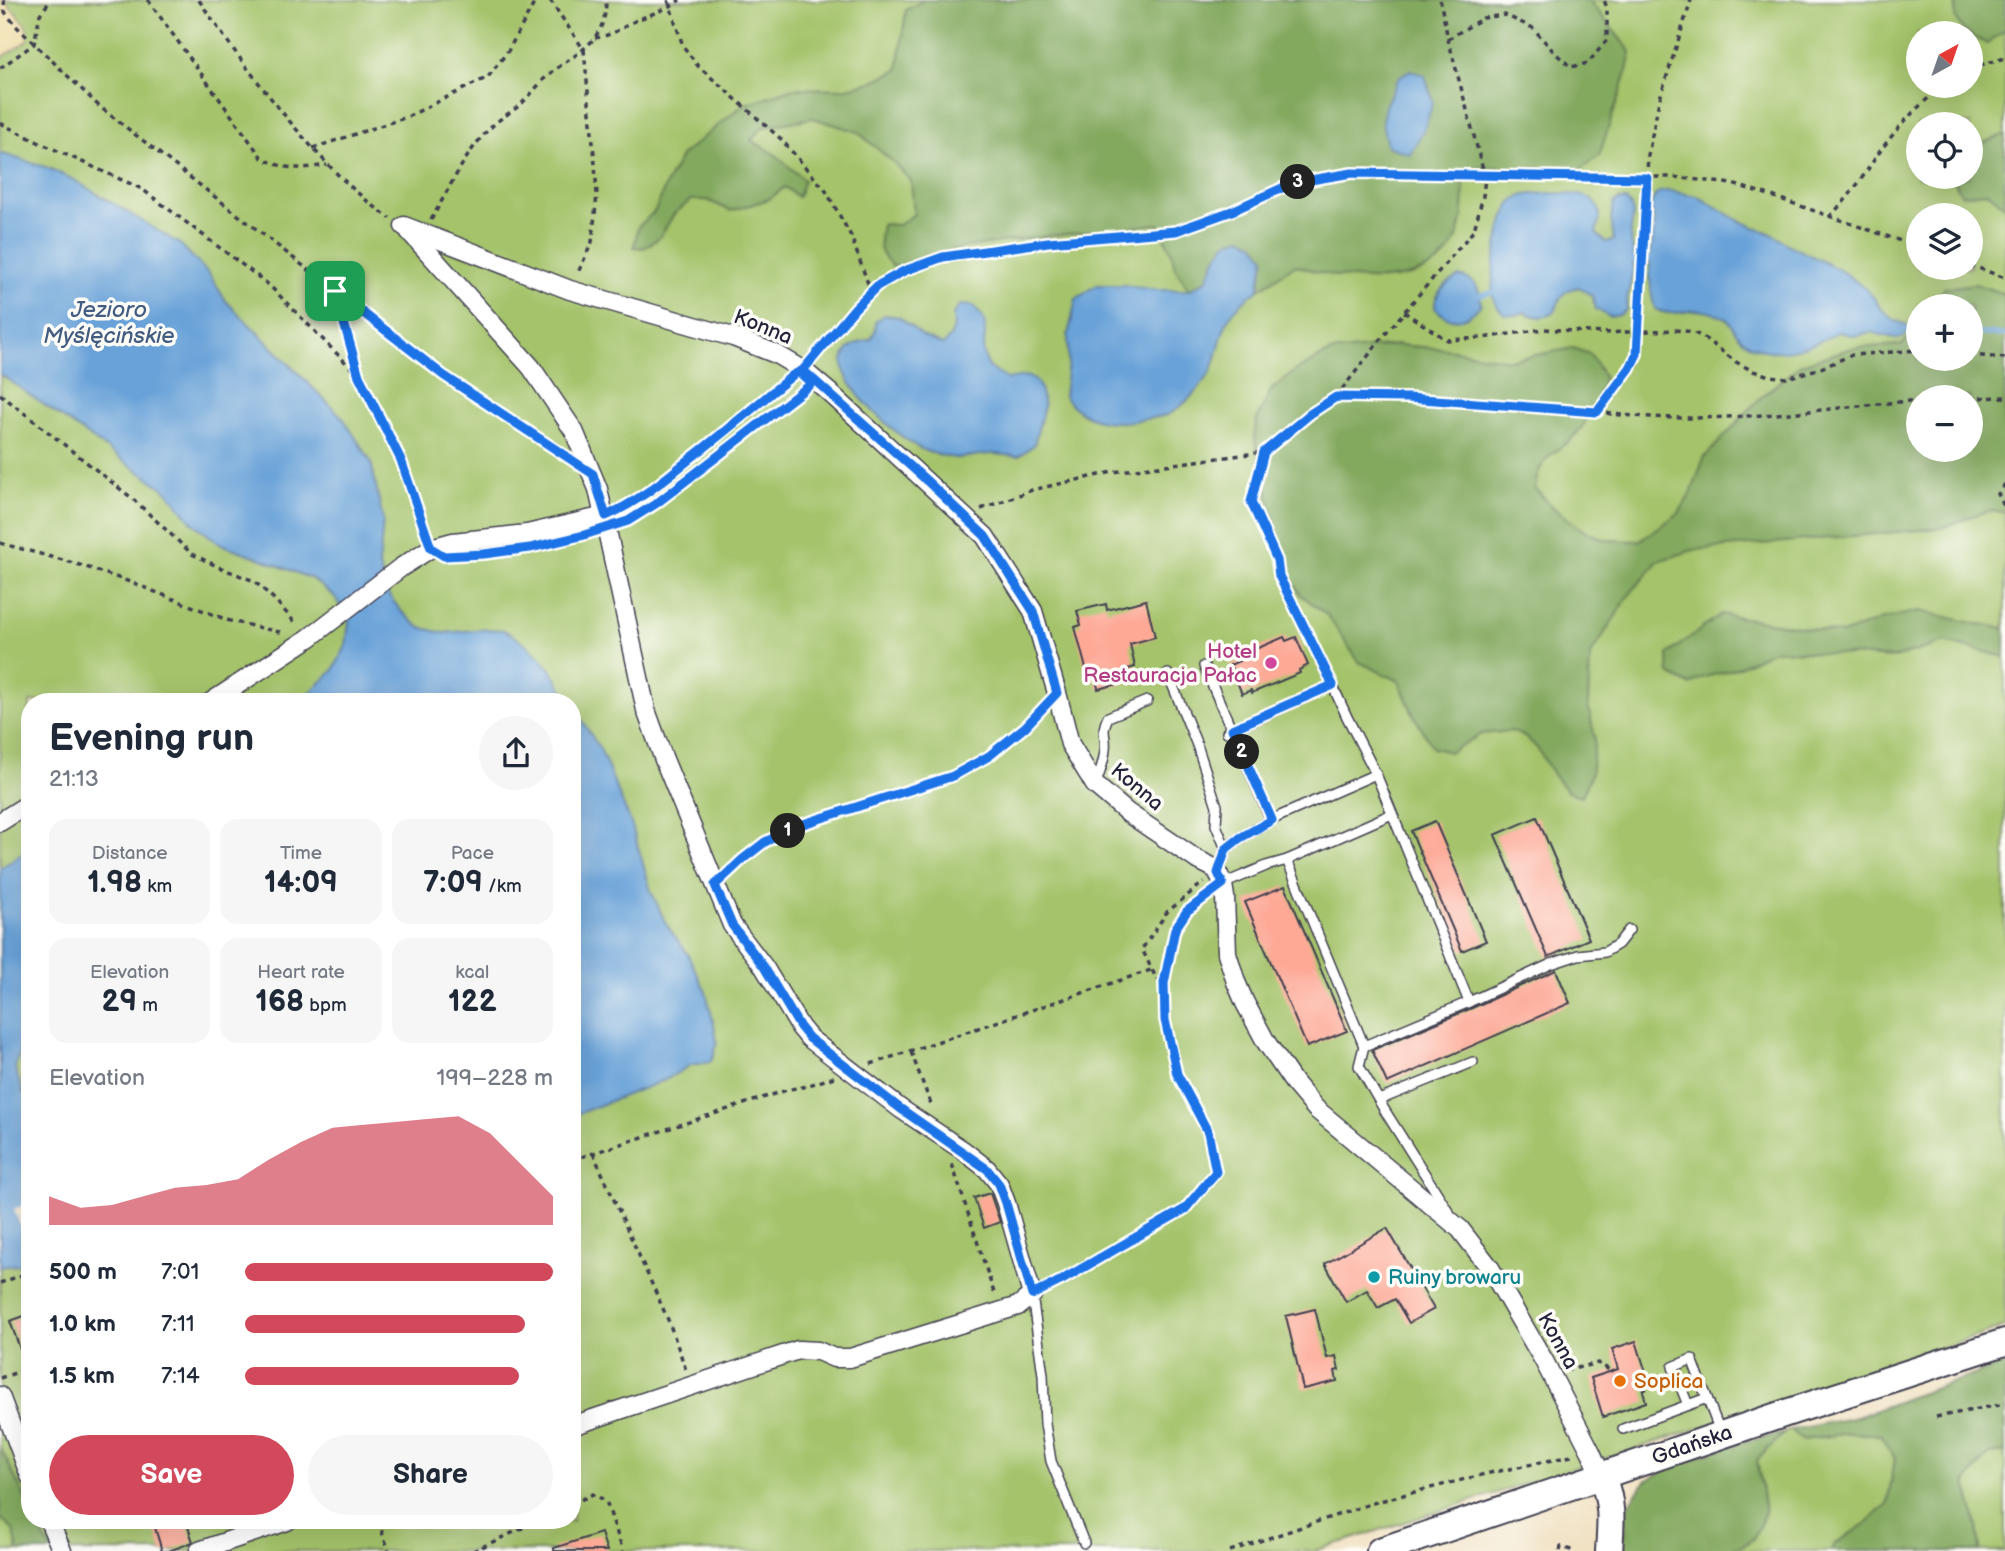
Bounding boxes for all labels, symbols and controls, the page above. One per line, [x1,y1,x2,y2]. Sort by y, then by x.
north arrow [1906,21,1983,98]
map controls [1906,21,1983,462]
button: locate [1906,112,1983,189]
pin: 3 [1280,164,1316,200]
text: 3 [1292,170,1303,193]
button: layers [1906,203,1983,280]
pin [305,261,365,321]
icon: arrive [316,272,354,310]
button: + [1906,294,1983,371]
water label: Jezioro Myślęcińskie [43,296,175,350]
street label: Konna [730,304,796,350]
button: − [1906,385,1983,462]
place label: Hotel Restauracja Pałac [1083,639,1257,688]
marker: Hotel Restauracja Pałac [1263,655,1279,671]
text: Evening run [49,716,254,761]
button: share [479,716,553,790]
pin: 2 [1224,734,1260,770]
text: 2 [1236,740,1247,763]
street label: Konna [1106,758,1168,816]
text: 21:13 [49,765,99,793]
pin: 1 [770,814,806,848]
text: 1 [784,819,792,842]
text: Distance [92,842,168,865]
text: Time [280,842,322,865]
text: Pace [451,842,494,865]
text: 1.98 [87,865,142,901]
text: 14:09 [264,865,338,901]
text: 7:09 [423,865,483,901]
text: km [142,875,172,898]
text: /km [483,875,522,898]
text: Elevation [90,961,169,984]
text: Heart rate [257,961,345,984]
text: kcal [455,961,489,984]
text: 29 [101,984,137,1020]
text: 168 [255,984,304,1020]
text: 122 [448,984,497,1020]
text: m [137,994,158,1017]
text: bpm [304,994,347,1017]
text: Elevation [49,1064,145,1092]
text: 199–228 m [437,1064,553,1092]
text: 500 m [49,1258,117,1286]
text: 7:01 [161,1258,199,1286]
place label: Ruiny browaru [1388,1265,1521,1290]
marker: Ruiny browaru [1366,1269,1382,1285]
street label: Konna [1532,1308,1584,1374]
text: 1.0 km [49,1310,116,1338]
text: 7:11 [161,1310,195,1338]
text: 1.5 km [49,1362,115,1390]
text: 7:14 [161,1362,200,1390]
place label: Soplica [1634,1369,1703,1394]
marker: Soplica [1612,1373,1628,1389]
street label: Gdańska [1649,1420,1735,1470]
button: Save [49,1435,294,1515]
button: Share [308,1435,553,1515]

